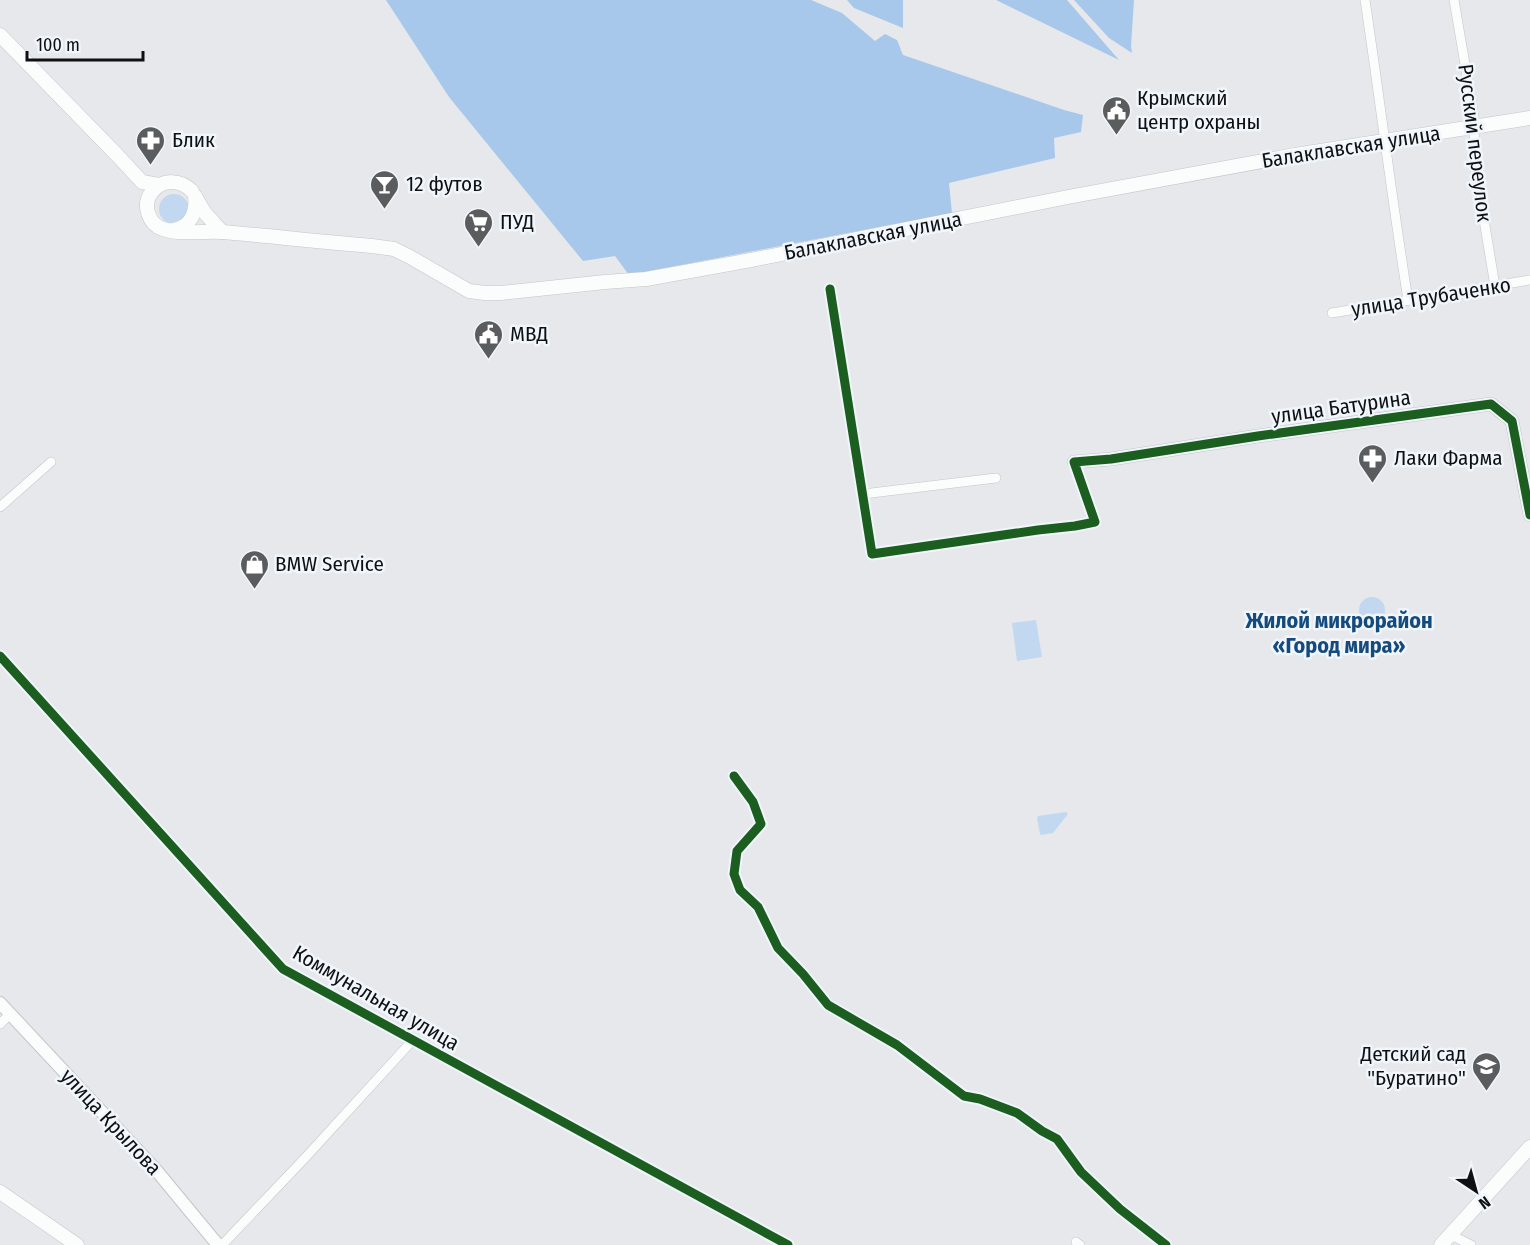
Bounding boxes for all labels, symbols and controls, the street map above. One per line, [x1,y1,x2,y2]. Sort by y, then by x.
scale bar [27,24,142,62]
text: 100 m [36,34,80,56]
street label: Русский переулок [1452,63,1498,224]
place label: Крымский центр охраны [1137,85,1261,135]
public building icon: Крымский центр охраны [1100,94,1132,136]
street label: Балаклавская улица [1260,120,1442,174]
pharmacy icon: Блик [135,124,167,166]
place label: Блик [172,127,215,153]
bar icon: 12 футов [369,168,401,210]
place label: 12 футов [406,171,483,197]
supermarket icon: ПУД [463,206,495,248]
street label: Балаклавская улица [782,206,964,266]
place label: ПУД [500,209,534,235]
street label: улица Трубаченко [1349,272,1513,322]
public building icon: МВД [473,318,505,360]
place label: МВД [510,321,548,347]
street label: улица Батурина [1270,384,1412,430]
pharmacy icon: Лаки Фарма [1357,442,1389,484]
place label: Лаки Фарма [1394,445,1503,471]
shop icon: BMW Service [238,548,270,590]
place label: BMW Service [275,551,384,577]
district label: Жилой микрорайон «Город мира» [1244,607,1433,659]
street label: Коммунальная улица [288,940,464,1056]
place label: Детский сад "Буратино" [1359,1041,1466,1091]
school or university icon: Детский сад "Буратино" [1471,1050,1503,1092]
street label: улица Крылова [55,1063,167,1181]
north arrow [1446,1161,1506,1221]
text: N [1475,1192,1494,1213]

